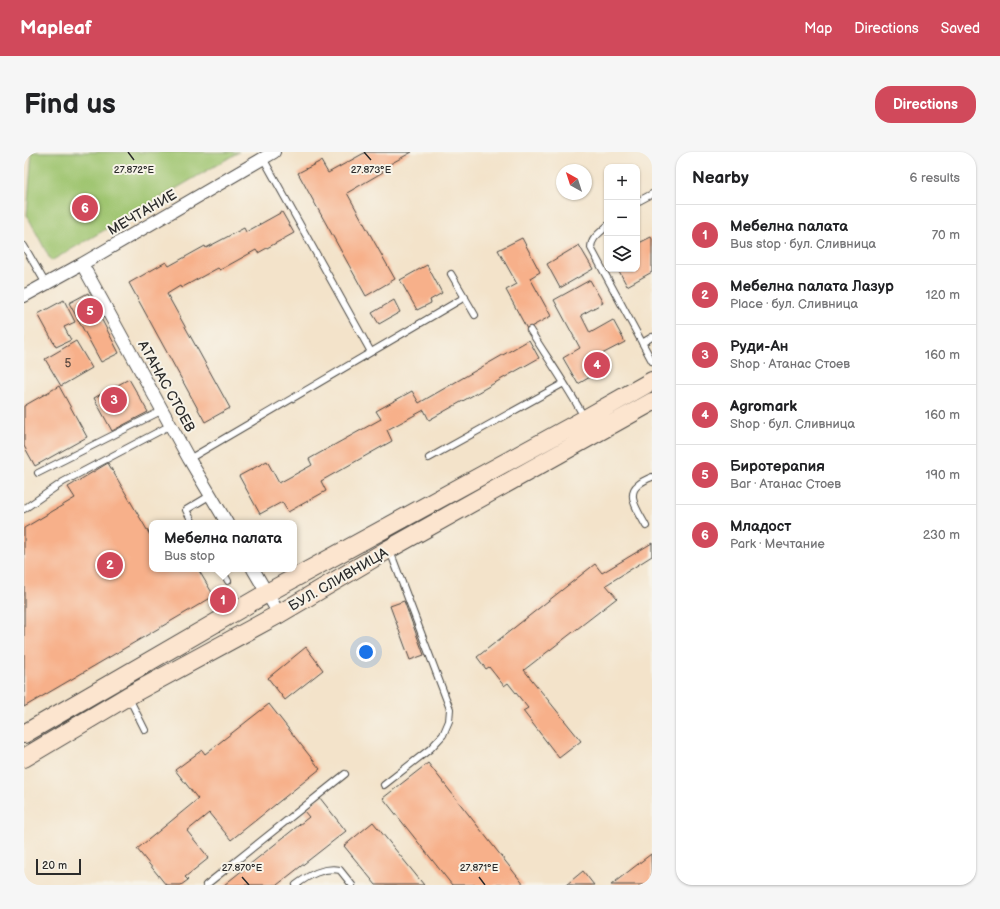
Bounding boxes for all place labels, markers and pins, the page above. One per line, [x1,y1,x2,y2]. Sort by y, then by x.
pin: 6 [72,193,98,223]
pin: 5 [77,296,103,326]
pin: 4 [584,350,610,380]
pin: 3 [101,385,127,415]
pin: 2 [97,550,123,580]
pin: 1 [210,585,236,615]

